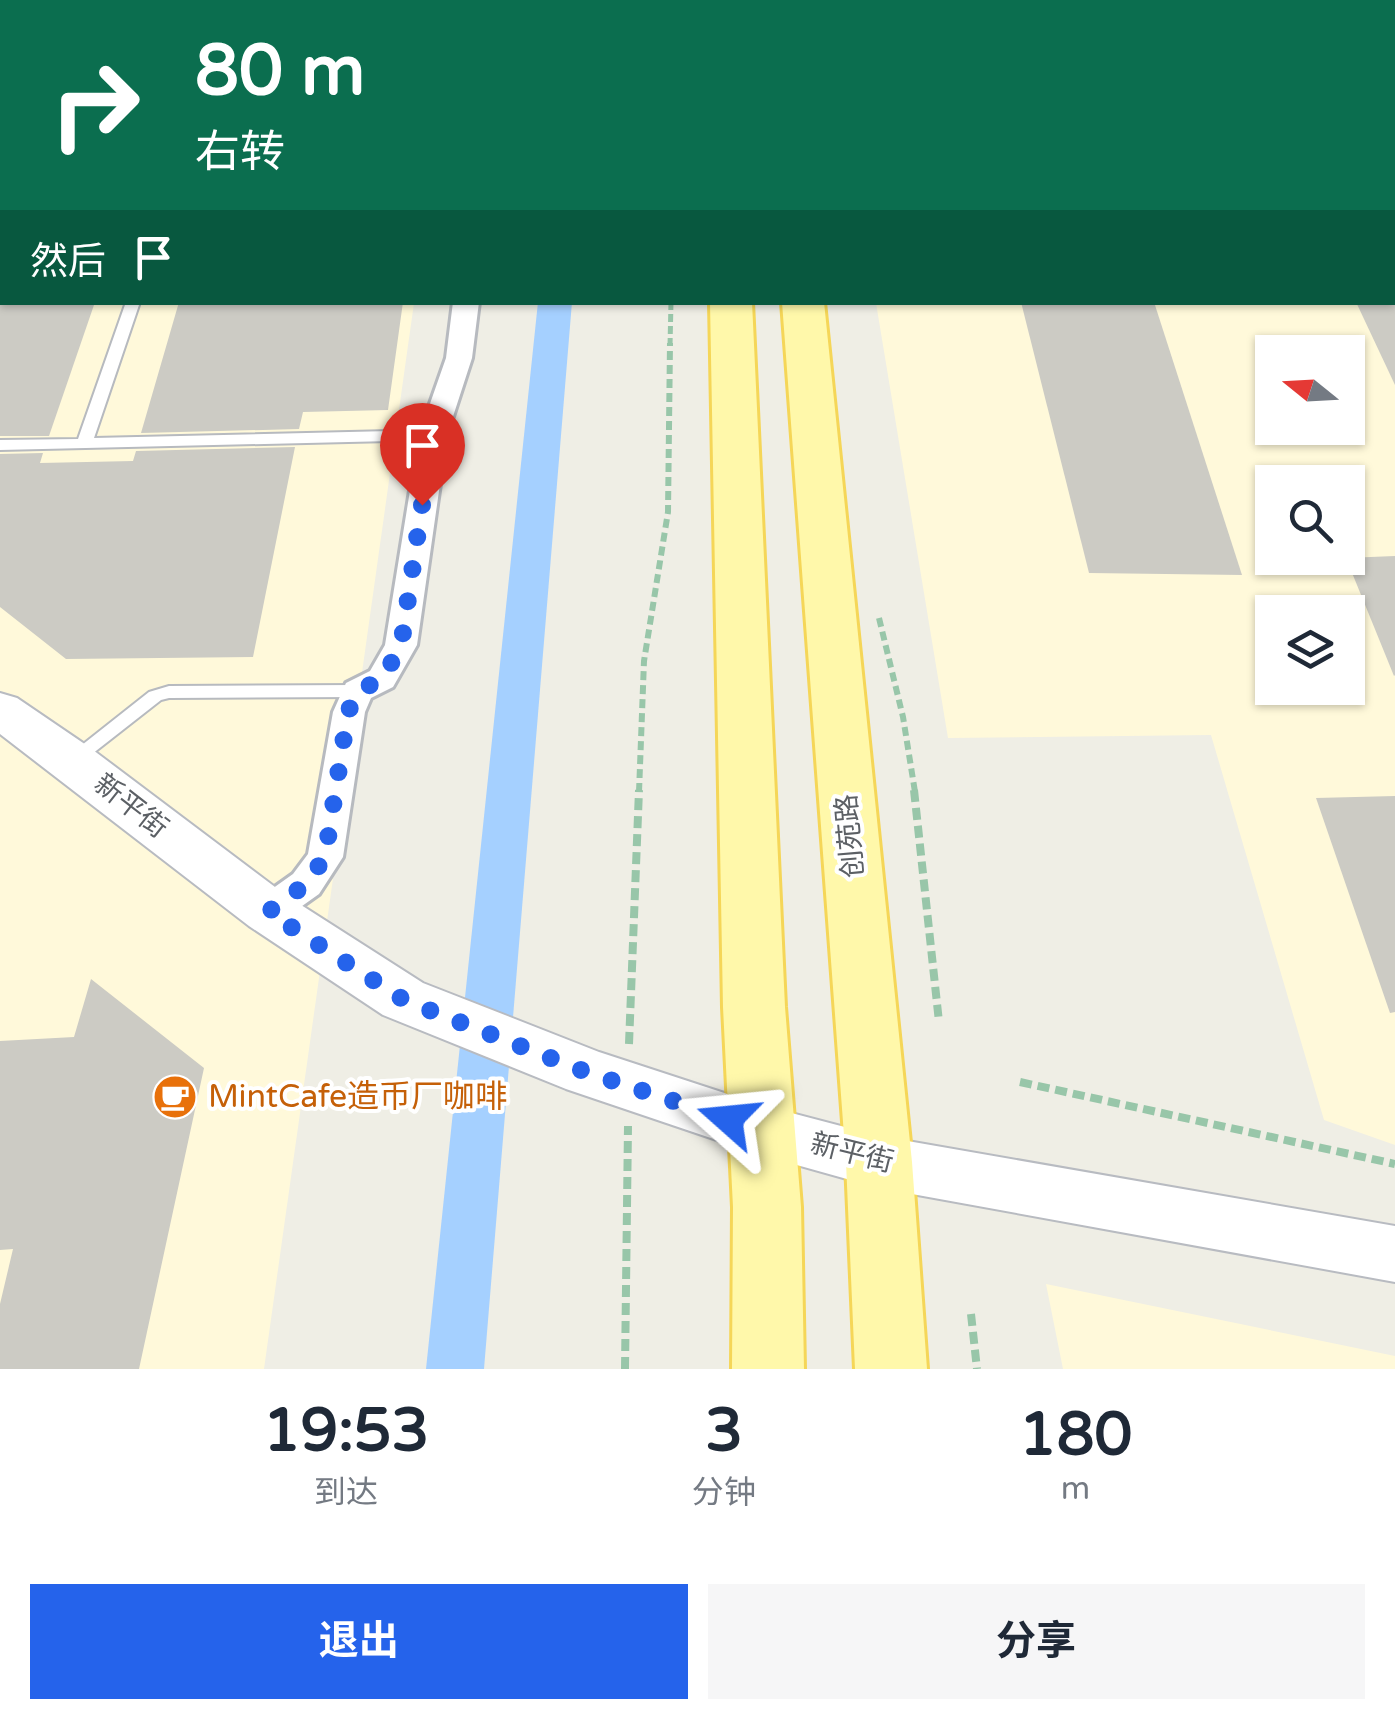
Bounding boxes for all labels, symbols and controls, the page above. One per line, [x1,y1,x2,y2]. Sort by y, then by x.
text: 80 m [195,30,365,114]
icon: right [30,40,160,170]
text: 右转 [195,126,285,180]
icon: arrive [126,230,181,285]
text: 然后 [30,239,106,285]
north arrow [1255,335,1365,445]
map controls [1255,335,1365,705]
pin [380,403,465,506]
icon: arrive [395,418,450,473]
button: search [1255,465,1365,575]
button: layers [1255,595,1365,705]
street label: 新平街 [87,767,175,845]
street label: 创苑路 [829,793,871,879]
position arrow [676,1067,780,1171]
cafe icon: MintCafe造币厂咖啡 [152,1074,198,1120]
place label: MintCafe造币厂咖啡 [208,1078,507,1116]
street label: 新平街 [807,1126,897,1180]
text: 19:53 [263,1395,429,1467]
text: 3 [705,1395,743,1467]
text: 180 [1019,1399,1132,1471]
text: m [1061,1470,1090,1508]
text: 到达 [314,1474,378,1512]
text: 分钟 [692,1474,756,1512]
button: 退出 [30,1584,688,1699]
button: 分享 [708,1584,1365,1699]

